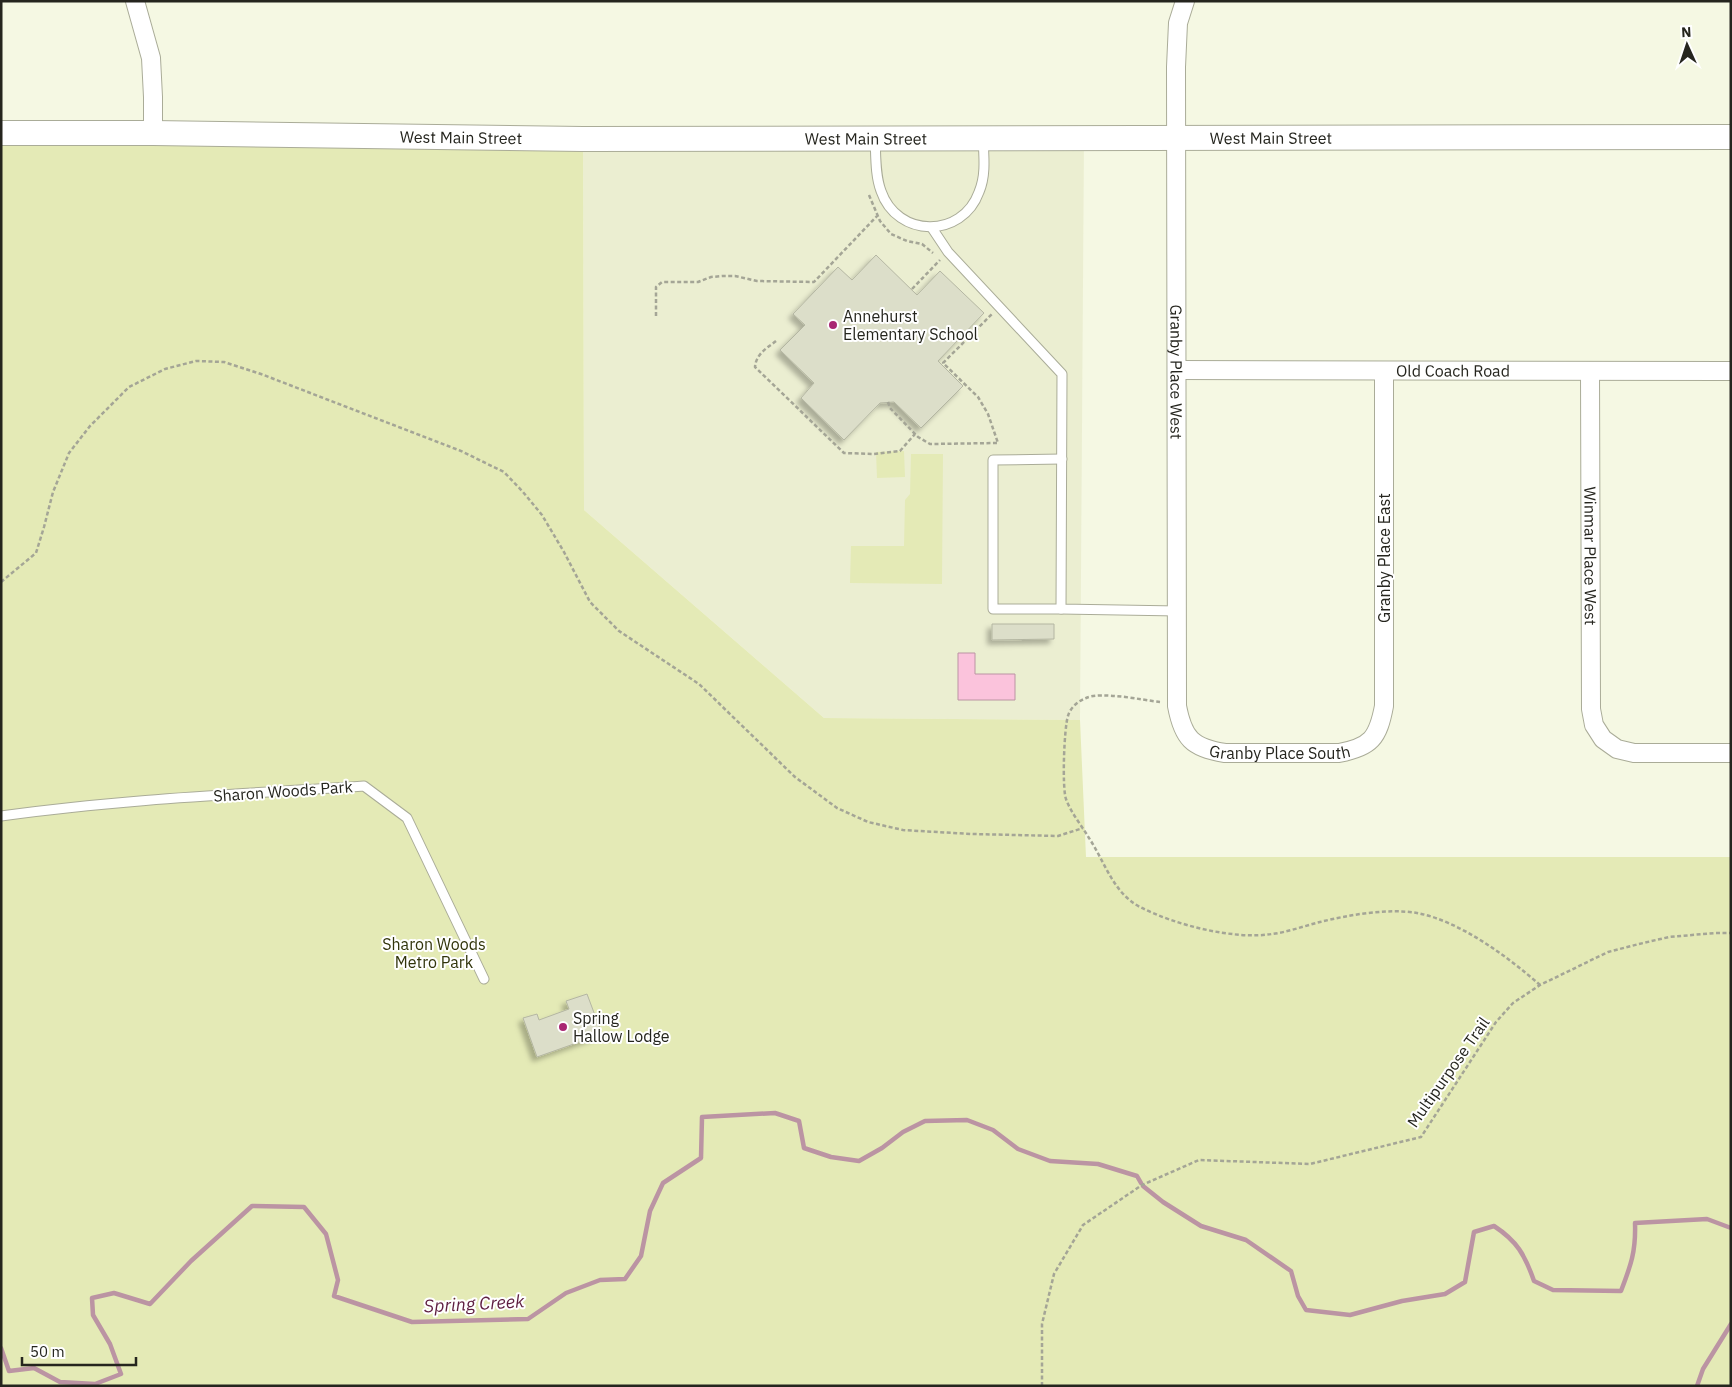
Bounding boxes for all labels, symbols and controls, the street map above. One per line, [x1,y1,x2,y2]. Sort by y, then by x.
north arrow [1662,20,1712,70]
text: N [1681,23,1692,41]
street label: West Main Street [400,126,522,148]
street label: West Main Street [805,128,927,149]
street label: West Main Street [1210,128,1332,148]
street label: Granby Place West [1166,304,1187,439]
place label: Annehurst Elementary School [843,306,978,344]
marker: Annehurst Elementary School [827,319,839,331]
street label: Old Coach Road [1396,360,1510,381]
street label: Winmar Place West [1580,487,1601,625]
street label: Granby Place East [1374,493,1394,623]
street label: Granby Place South [1207,740,1352,763]
street label: Sharon Woods Park [213,776,354,806]
park label: Sharon Woods Metro Park [382,934,486,972]
place label: Spring Hallow Lodge [573,1008,670,1046]
street label: Multipurpose Trail [1403,1013,1493,1131]
marker: Spring Hallow Lodge [557,1021,569,1033]
water label: Spring Creek [423,1289,525,1318]
scale bar [22,1334,136,1366]
text: 50 m [30,1342,65,1361]

